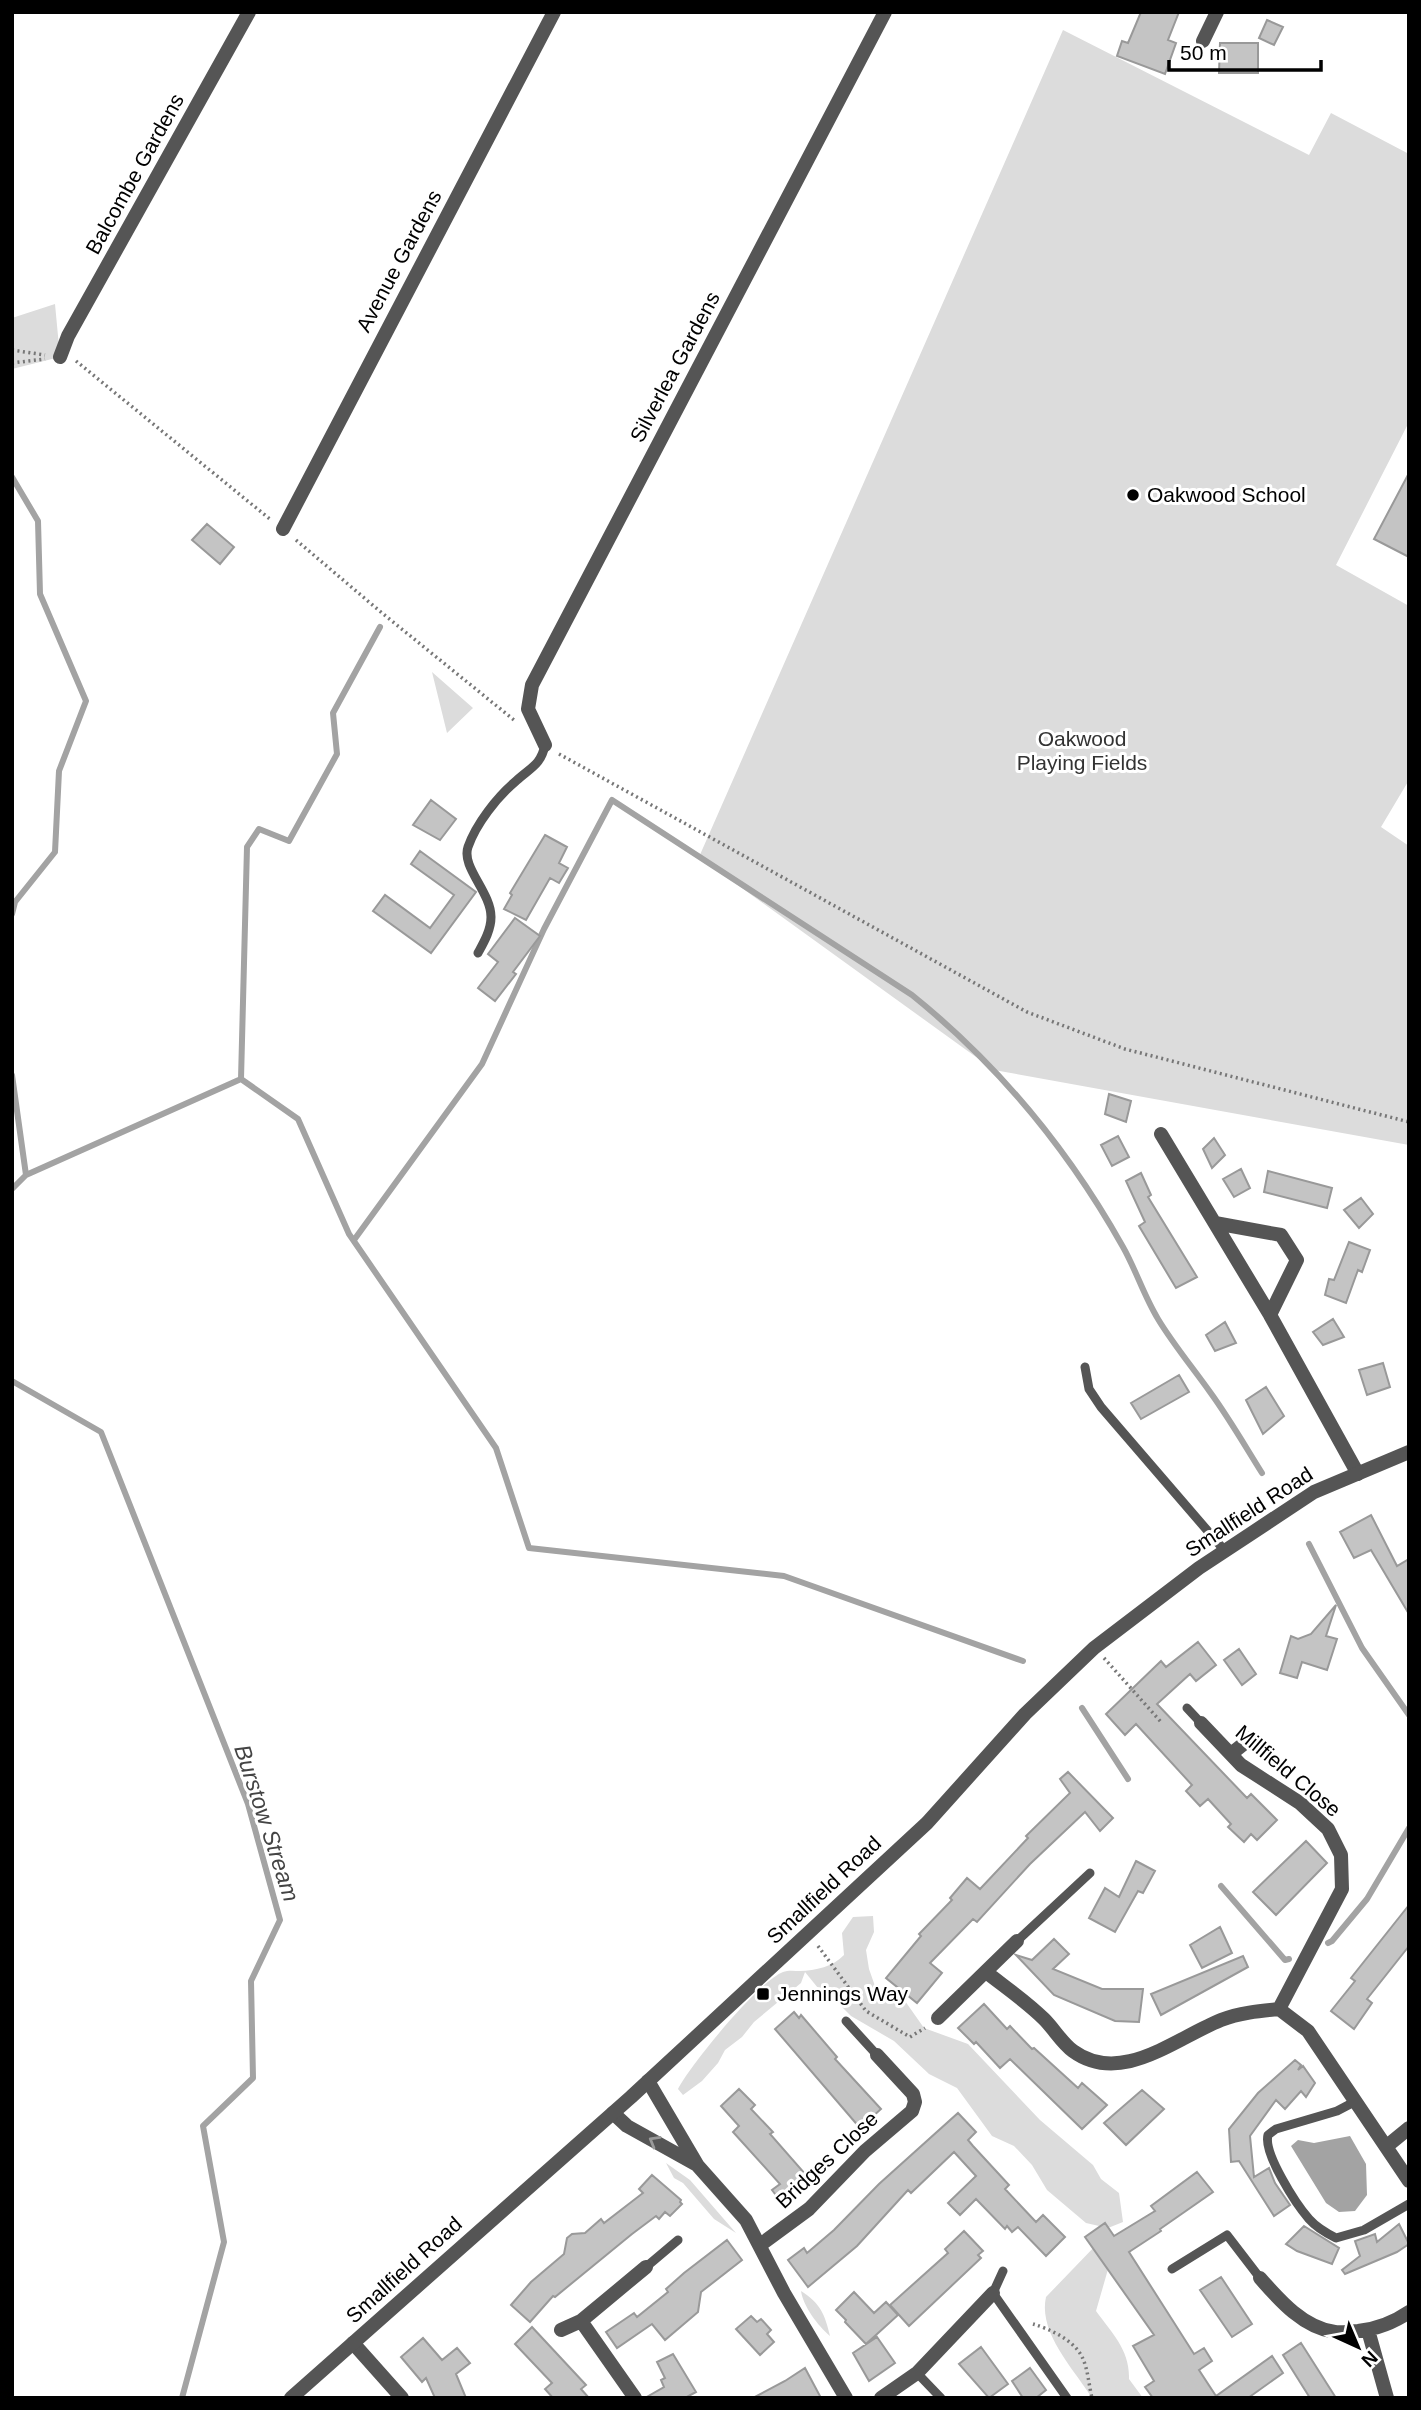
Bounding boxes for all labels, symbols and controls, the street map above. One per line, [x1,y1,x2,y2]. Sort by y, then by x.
scale bar [1169,28,1321,72]
text: 50 m [1180,41,1227,64]
street label: Balcombe Gardens [81,90,188,258]
street label: Avenue Gardens [351,186,446,336]
street label: Silverlea Gardens [625,288,724,446]
place label: Oakwood School [1147,483,1306,506]
marker: Oakwood School [1125,487,1141,503]
park label: Oakwood Playing Fields [1017,727,1147,774]
street label: Smallfield Road [1181,1462,1317,1561]
street label: Millfield Close [1231,1720,1345,1821]
water label: Burstow Stream [229,1741,305,1905]
street label: Smallfield Road [762,1831,885,1948]
place label: Jennings Way [777,1982,909,2005]
marker: Jennings Way [755,1986,771,2002]
street label: Bridges Close [771,2107,882,2213]
one-way arrow [649,2136,662,2149]
street label: Smallfield Road [341,2212,466,2327]
north arrow [1323,2312,1393,2382]
text: N [1357,2347,1382,2371]

